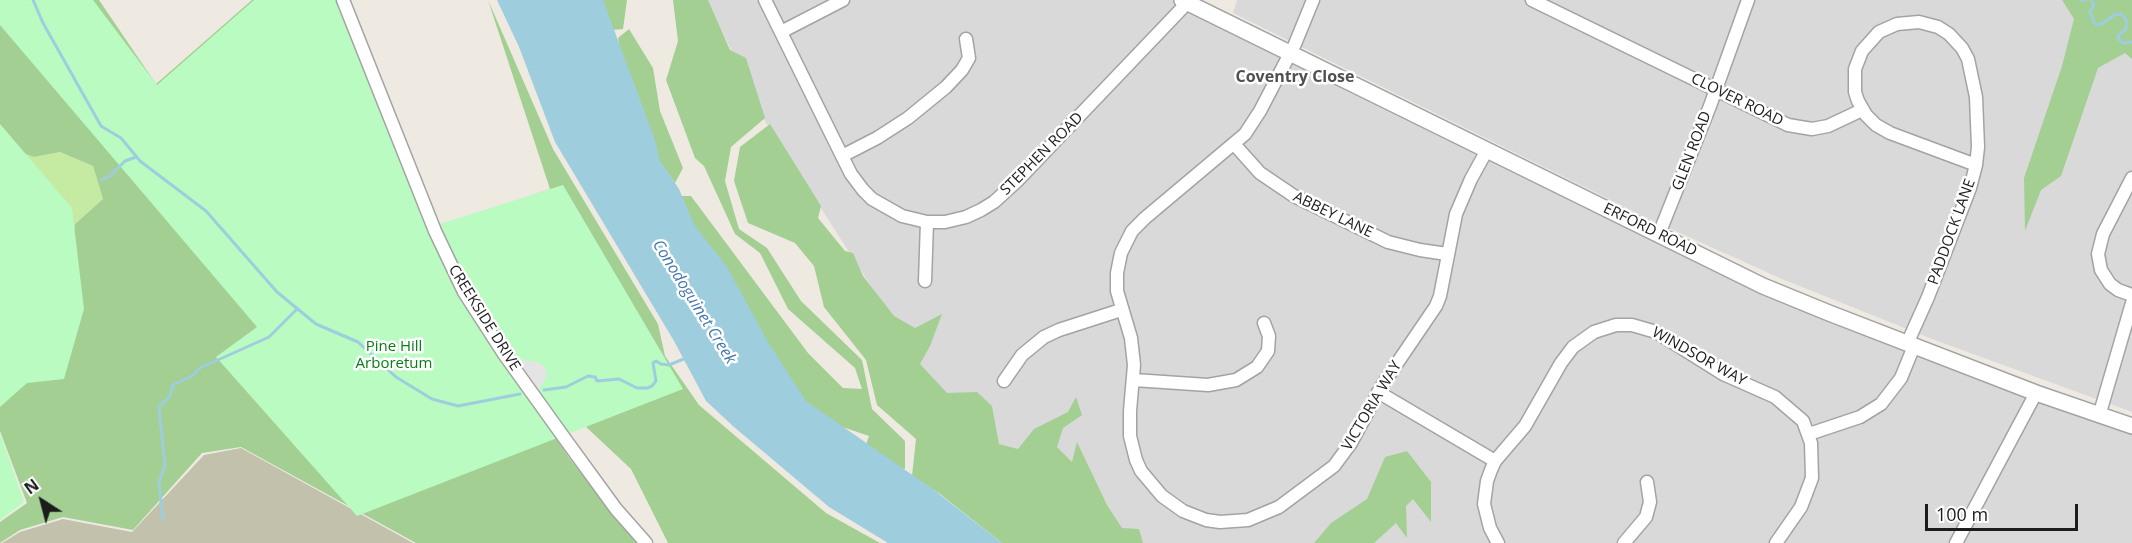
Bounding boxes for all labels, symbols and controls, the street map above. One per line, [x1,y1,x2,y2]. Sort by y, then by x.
district label: Coventry Close [1235,67,1355,87]
street label: CLOVER ROAD [1688,70,1786,130]
street label: STEPHEN ROAD [997,109,1087,199]
street label: GLEN ROAD [1669,109,1715,193]
street label: PADDOCK LANE [1924,177,1980,287]
street label: ABBEY LANE [1290,188,1376,242]
street label: ERFORD ROAD [1600,199,1700,261]
water label: Conodoguinet Creek [648,236,740,368]
street label: CREEKSIDE DRIVE [444,262,524,374]
street label: WINDSOR WAY [1649,324,1749,390]
park label: Pine Hill Arboretum [356,338,432,373]
street label: VICTORIA WAY [1338,358,1406,454]
north arrow [12,471,72,531]
text: N [20,474,43,499]
scale bar [1928,492,2081,530]
text: 100 m [1936,502,1988,526]

